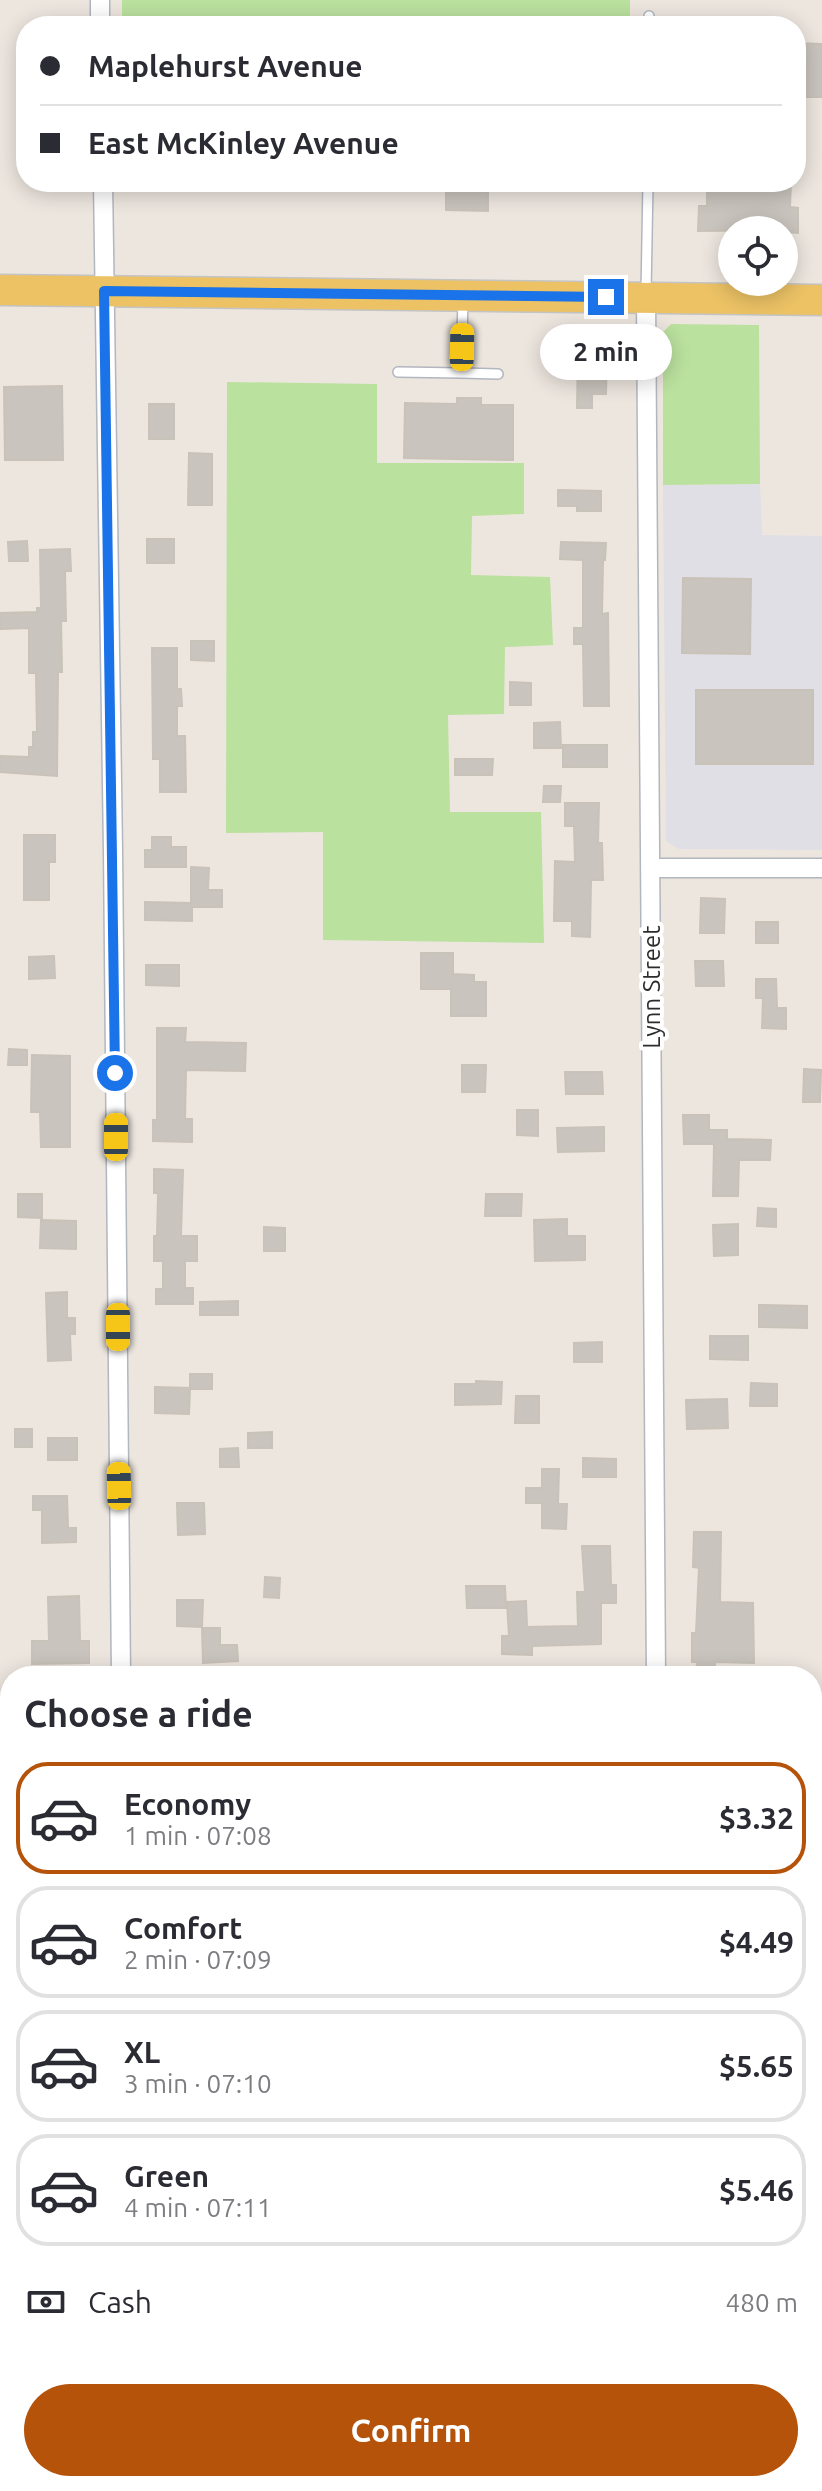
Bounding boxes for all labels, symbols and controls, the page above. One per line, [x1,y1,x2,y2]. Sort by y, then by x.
text: Maplehurst Avenue [88,49,363,83]
text: East McKinley Avenue [88,126,399,160]
map controls [718,216,798,296]
button: locate [718,216,798,296]
route end [588,279,624,315]
car [450,323,474,371]
callout: 2 min [540,325,672,381]
text: 2 min [573,337,639,366]
street label: Lynn Street [638,925,665,1049]
route start [97,1055,133,1091]
car [104,1113,128,1161]
car [106,1303,130,1351]
car [107,1462,131,1510]
text: Choose a ride [24,1693,253,1734]
icon: car [28,1782,100,1854]
text: Economy [124,1787,251,1821]
text: $3.32 [719,1801,794,1835]
text: 1 min · 07:08 [124,1821,272,1850]
icon: car [28,1906,100,1978]
text: Comfort [124,1911,242,1945]
text: $4.49 [719,1925,794,1959]
text: 2 min · 07:09 [124,1945,272,1974]
icon: car [28,2030,100,2102]
text: XL [124,2035,160,2069]
text: $5.65 [719,2049,794,2083]
text: 3 min · 07:10 [124,2069,272,2098]
icon: car [28,2154,100,2226]
text: Green [124,2159,209,2193]
text: $5.46 [719,2173,794,2207]
text: 4 min · 07:11 [124,2193,272,2222]
icon: cash [24,2280,68,2324]
text: Cash [88,2285,152,2319]
text: 480 m [726,2288,798,2317]
button: Confirm [24,2384,798,2476]

